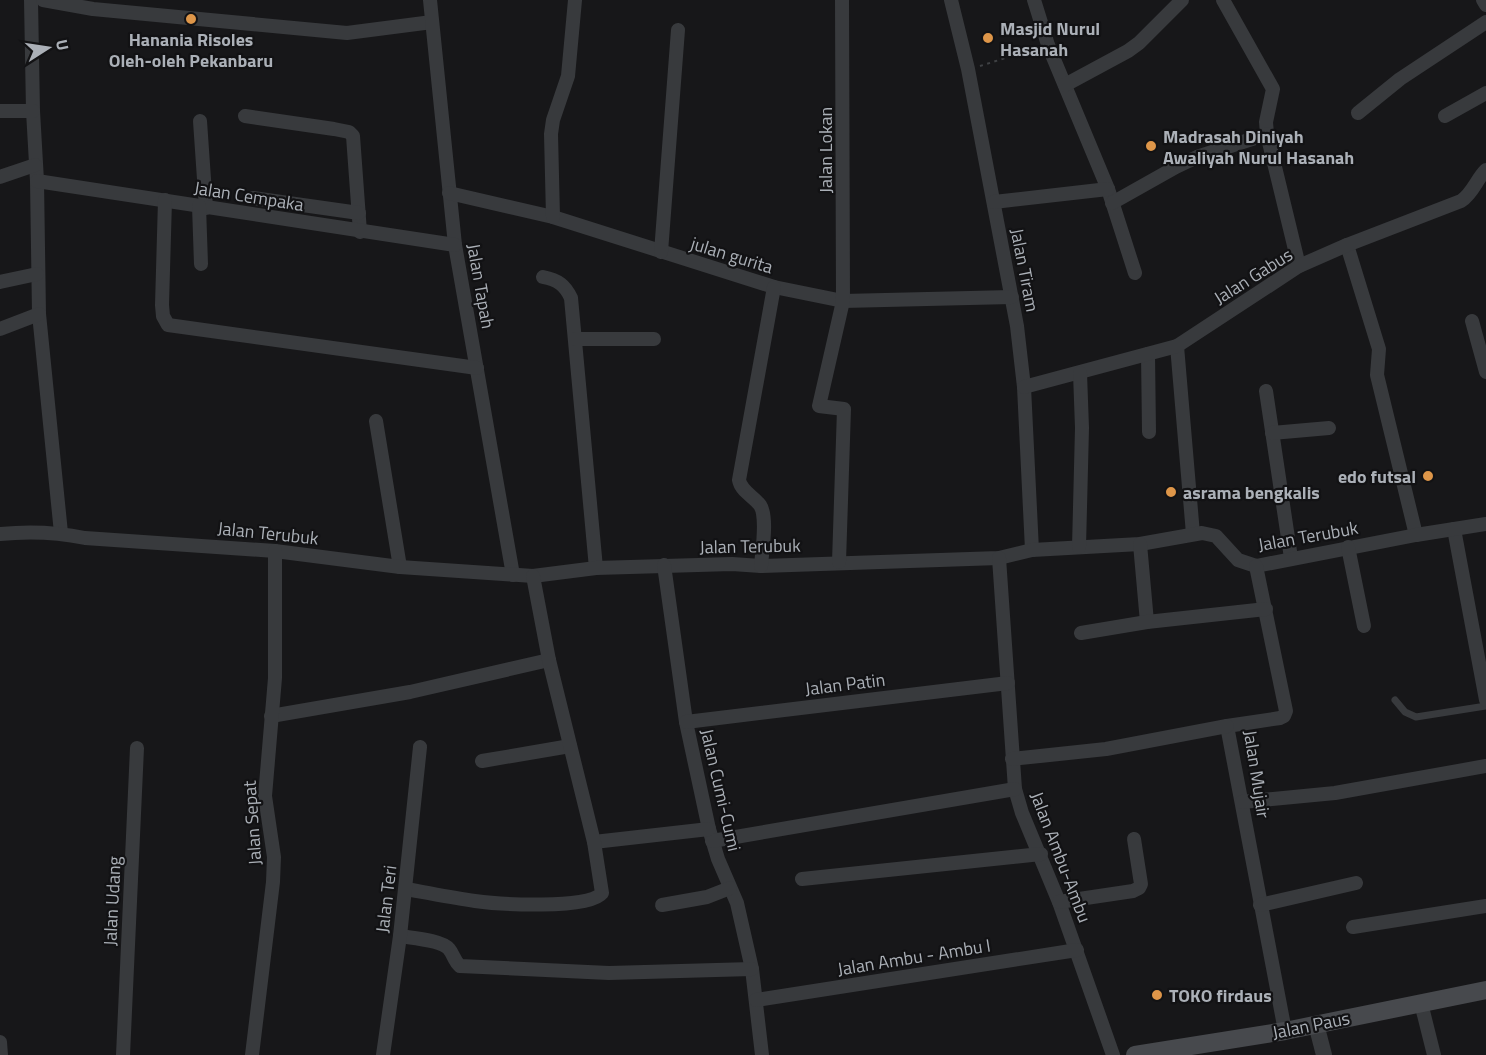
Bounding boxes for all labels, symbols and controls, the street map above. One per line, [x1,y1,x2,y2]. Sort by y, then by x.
marker: Hanania Risoles Oleh-oleh Pekanbaru [184,12,198,26]
place label: Masjid Nurul Hasanah [1000,15,1100,63]
north arrow [18,18,78,78]
place label: Hanania Risoles Oleh-oleh Pekanbaru [109,26,273,74]
marker: Masjid Nurul Hasanah [981,31,995,45]
text: U [50,37,75,52]
street label: Jalan Lokan [812,107,839,193]
place label: Madrasah Diniyah Awaliyah Nurul Hasanah [1163,123,1354,171]
marker: Madrasah Diniyah Awaliyah Nurul Hasanah [1144,139,1158,153]
street label: Jalan Cempaka [192,174,306,218]
street label: Jalan Tiram [1004,226,1046,314]
street label: julan gurita [687,229,776,280]
street label: Jalan Tapah [460,241,502,331]
street label: Jalan Gabus [1208,241,1298,311]
place label: edo futsal [1338,463,1416,490]
marker: edo futsal [1421,469,1435,483]
place label: asrama bengkalis [1183,479,1320,506]
marker: asrama bengkalis [1164,485,1178,499]
street label: Jalan Terubuk [216,514,320,552]
street label: Jalan Terubuk [1256,514,1361,558]
street label: Jalan Terubuk [699,532,801,560]
street label: Jalan Patin [803,666,887,702]
street label: Jalan Cumi-Cumi [694,726,748,854]
street label: Jalan Mujair [1237,728,1277,820]
street label: Jalan Sepat [236,779,268,866]
street label: Jalan Ambu-Ambu [1024,788,1098,926]
street label: Jalan Udang [96,855,128,947]
street label: Jalan Teri [368,864,404,934]
street label: Jalan Ambu - Ambu I [835,932,993,982]
place label: TOKO firdaus [1169,982,1272,1009]
marker: TOKO firdaus [1150,988,1164,1002]
street label: Jalan Paus [1270,1004,1352,1046]

